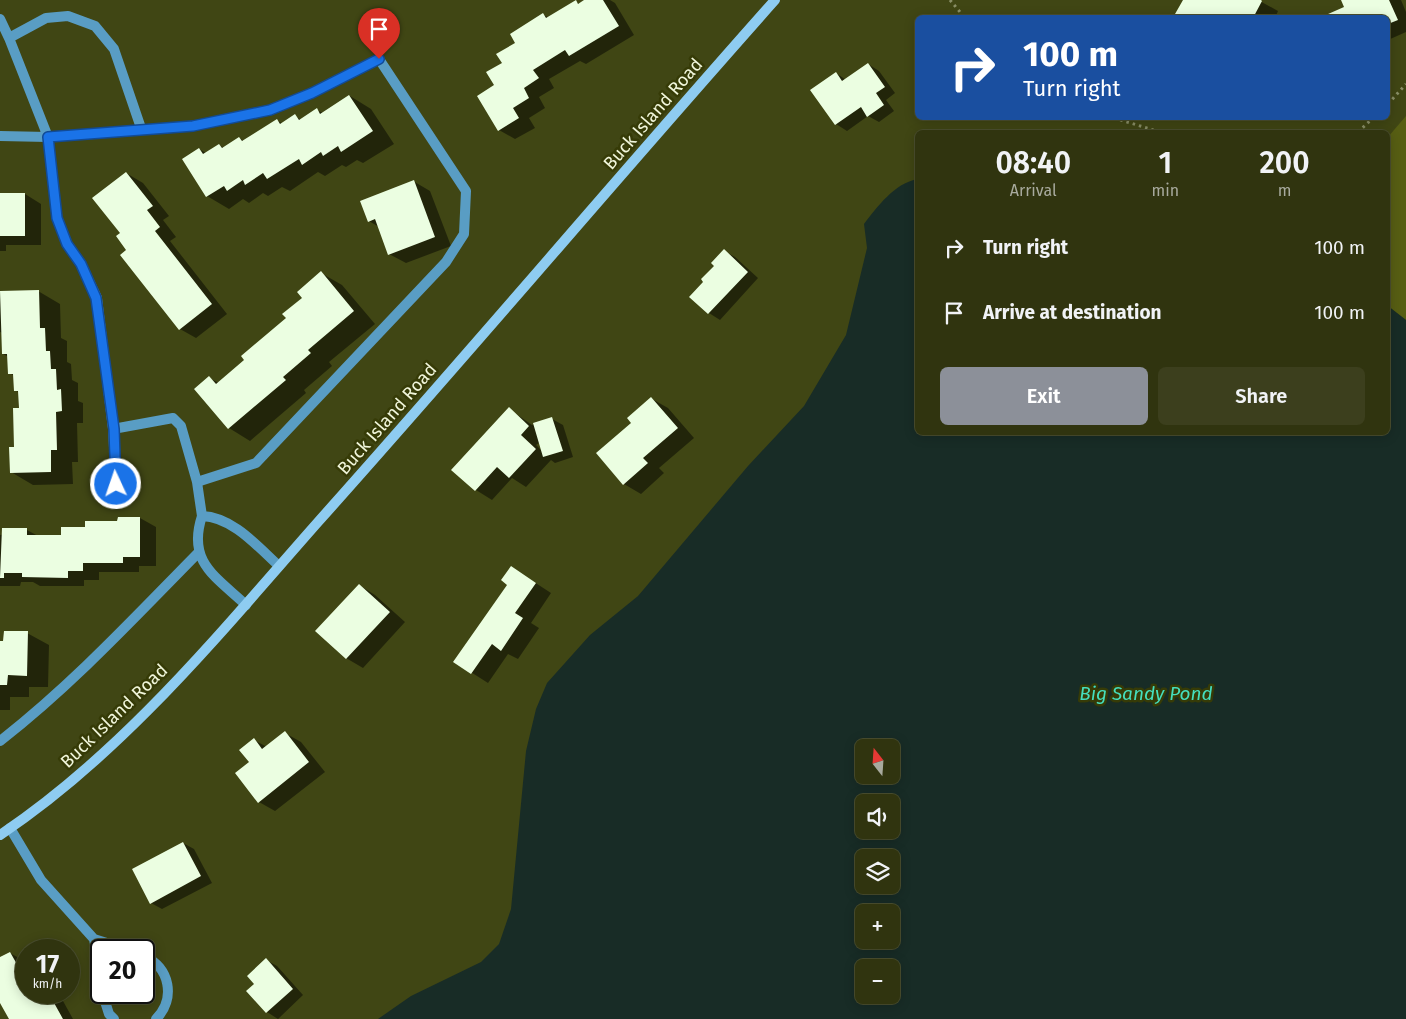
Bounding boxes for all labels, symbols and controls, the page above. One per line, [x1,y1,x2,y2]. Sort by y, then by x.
pin [358,8,400,59]
icon: arrive [365,15,393,43]
text: 100 m [1023,33,1118,75]
icon: right [940,35,1005,100]
street label: Buck Island Road [599,54,707,174]
text: Turn right [1023,75,1120,102]
text: 08:40 [995,145,1071,181]
text: 1 [1158,145,1172,181]
text: 200 [1259,145,1310,181]
text: Arrival [1010,181,1057,200]
text: min [1151,181,1179,200]
text: m [1278,181,1291,200]
icon: right [940,234,968,262]
text: Turn right [983,236,1068,259]
text: 100 m [1314,236,1365,259]
icon: arrive [940,299,968,327]
text: Arrive at destination [983,301,1162,324]
text: 100 m [1314,301,1365,324]
street label: Buck Island Road [333,359,441,479]
button: Exit [940,367,1148,425]
button: Share [1158,367,1365,425]
position arrow [89,457,141,509]
street label: Buck Island Road [56,659,172,773]
water label: Big Sandy Pond [1079,682,1213,705]
north arrow [855,739,900,784]
map controls [855,739,900,1004]
button: sound [855,794,900,839]
button: layers [855,849,900,894]
button: + [855,904,900,949]
speed limit sign: 20 [90,939,155,1004]
text: 17 [36,950,59,980]
button: − [855,959,900,1004]
text: km/h [33,977,62,991]

